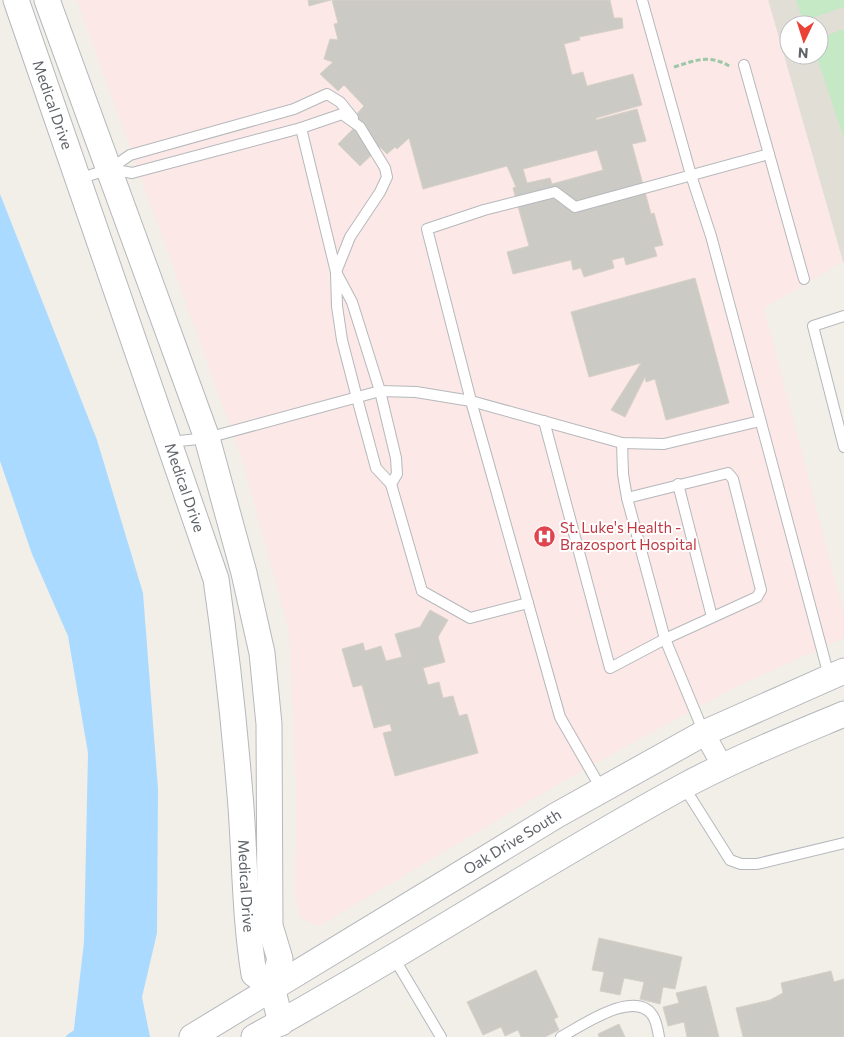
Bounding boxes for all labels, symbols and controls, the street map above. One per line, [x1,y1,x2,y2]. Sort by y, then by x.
north arrow [779,15,829,65]
text: N [797,45,809,62]
street label: Medical Drive [29,58,77,152]
street label: Medical Drive [162,440,209,534]
place label: St. Luke's Health - Brazosport Hospital [560,518,697,553]
hospital icon: St. Luke's Health - Brazosport Hospital [532,525,556,549]
street label: Oak Drive South [460,805,564,878]
street label: Medical Drive [235,839,259,933]

